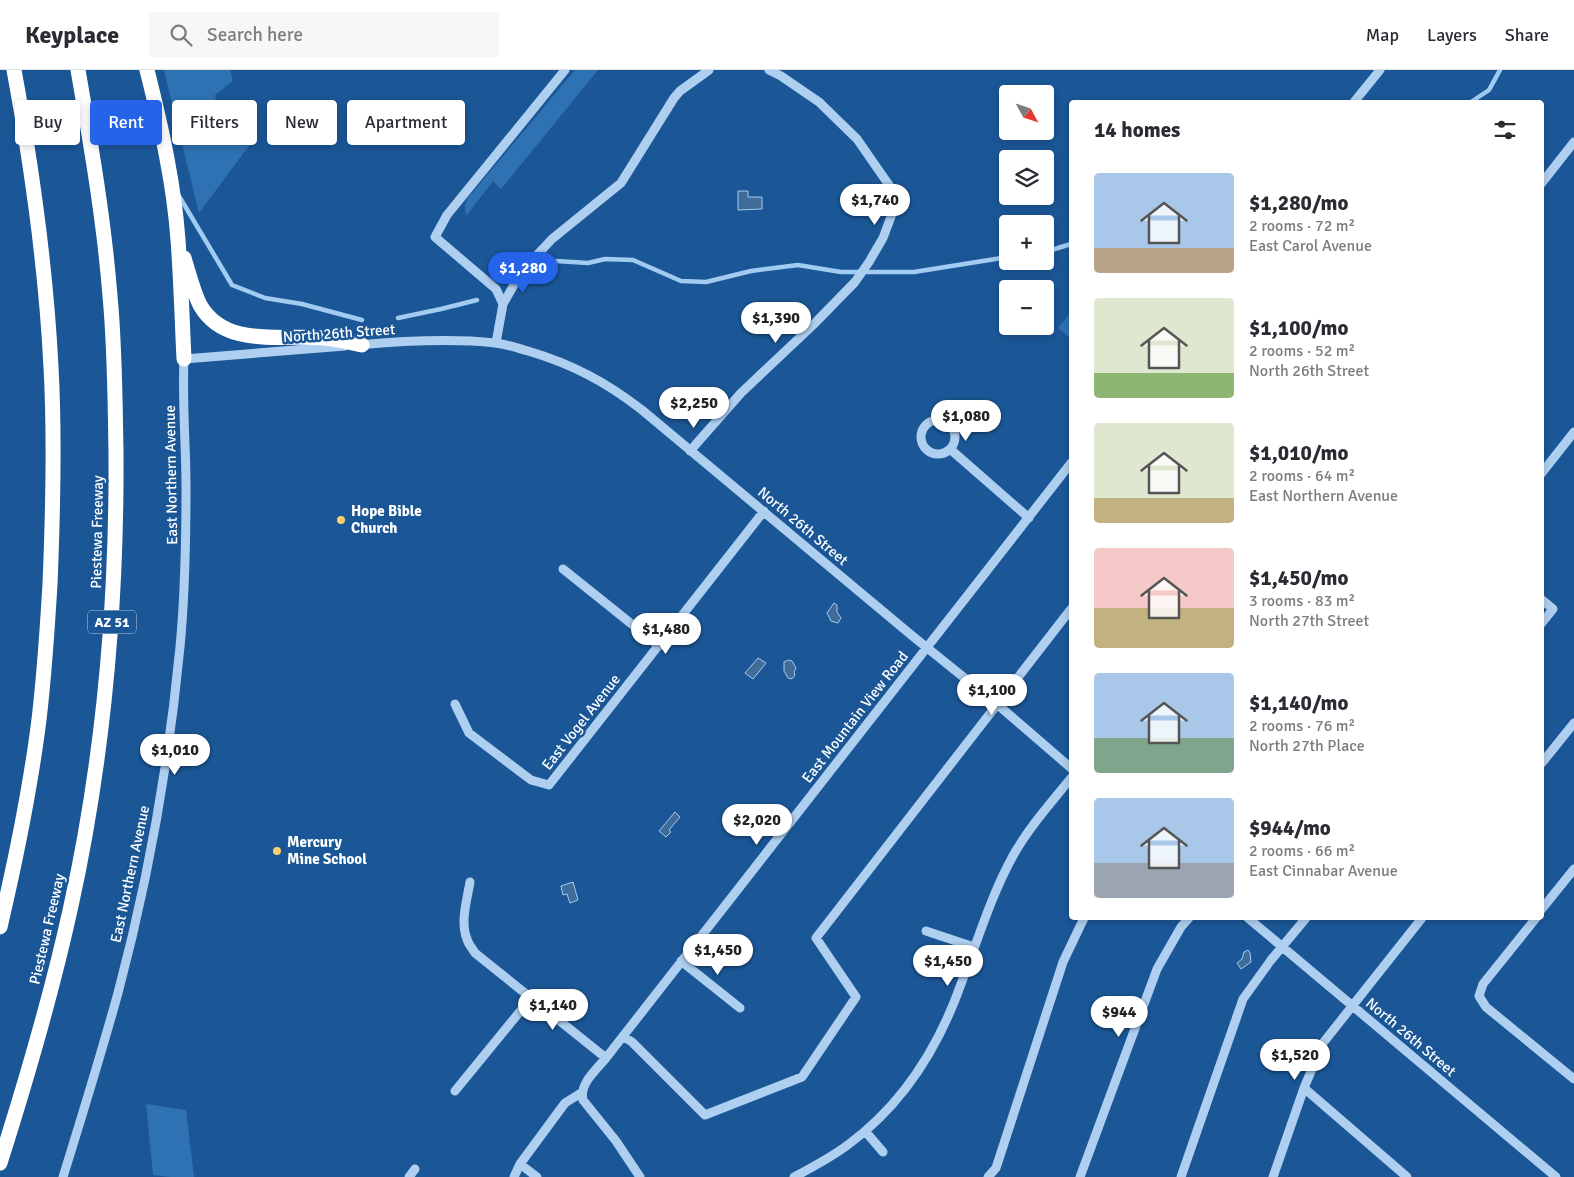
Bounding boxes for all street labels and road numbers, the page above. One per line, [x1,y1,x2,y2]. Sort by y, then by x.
street label: North 26th Street [282,320,396,346]
street label: East Northern Avenue [161,405,181,545]
street label: Piestewa Freeway [87,475,107,589]
street label: North 26th Street [754,483,852,569]
road number: AZ 51 [88,610,136,634]
street label: East Mountain View Road [798,648,912,786]
street label: East Vogel Avenue [538,670,624,774]
street label: East Northern Avenue [107,804,153,944]
street label: Piestewa Freeway [25,872,69,986]
street label: North 26th Street [1362,994,1460,1080]

